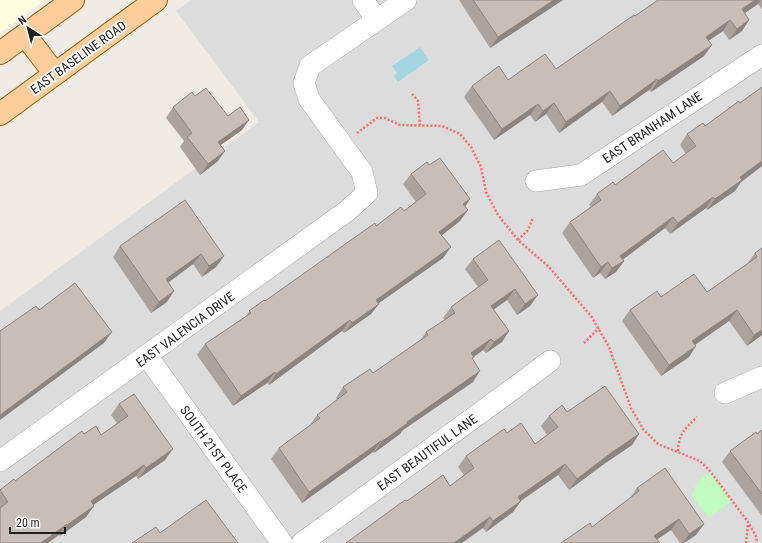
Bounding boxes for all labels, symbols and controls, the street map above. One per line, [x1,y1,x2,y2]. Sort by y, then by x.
north arrow [8,8,48,48]
text: N [16,13,29,28]
street label: EAST BASELINE ROAD [28,18,129,97]
street label: EAST BRANHAM LANE [600,89,705,166]
street label: EAST VALENCIA DRIVE [133,289,237,370]
street label: SOUTH 21ST PLACE [177,403,250,496]
street label: EAST BEAUTIFUL LANE [375,411,480,494]
scale bar [10,509,65,535]
text: 20 m [16,516,40,530]

